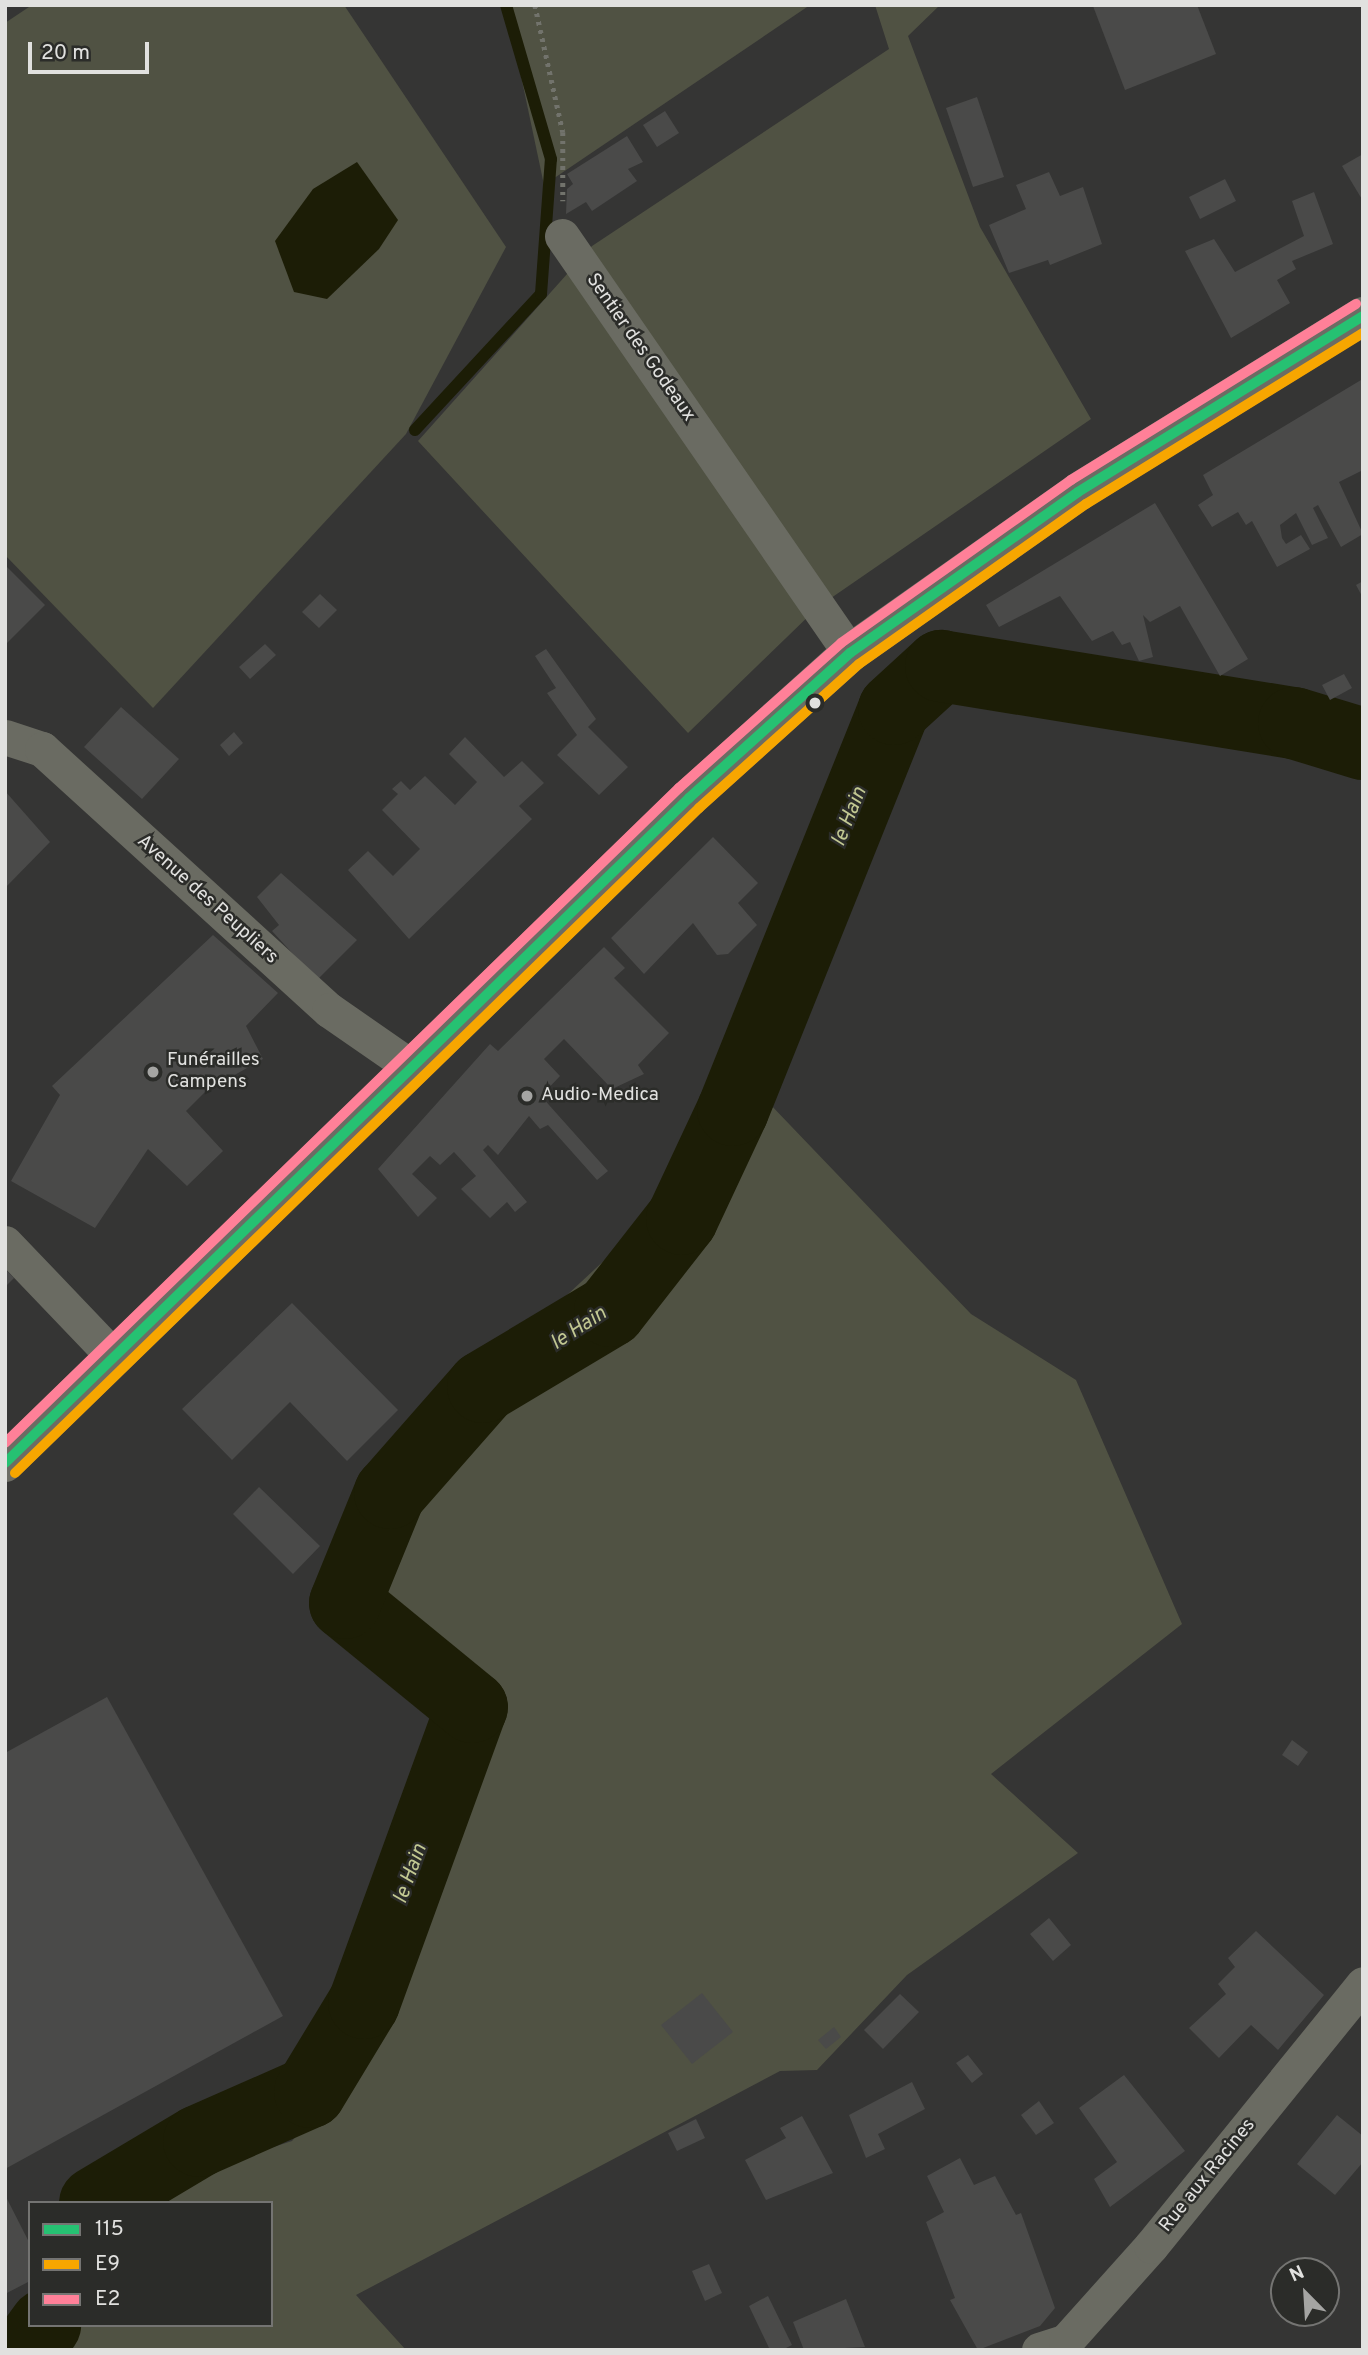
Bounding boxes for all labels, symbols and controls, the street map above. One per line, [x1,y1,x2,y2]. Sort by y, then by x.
scale bar [32,28,152,72]
text: 20 m [41,40,90,67]
street label: Sentier des Godeaux [580,270,700,426]
unlabelled marker [808,696,822,710]
water label: le Hain [827,784,873,850]
street label: Avenue des Peupliers [132,831,282,969]
place label: Funérailles Campens [167,1050,260,1094]
marker: Funérailles Campens [145,1064,161,1080]
place label: Audio-Medica [541,1085,659,1107]
marker: Audio-Medica [519,1088,535,1104]
water label: le Hain [546,1302,612,1356]
water label: le Hain [389,1841,433,1907]
street label: Rue aux Racines [1155,2115,1261,2237]
legend [28,2201,273,2327]
text: 115 [95,2216,124,2243]
text: E9 [95,2251,120,2278]
north arrow [1270,2257,1340,2327]
text: N [1286,2261,1308,2288]
text: E2 [95,2286,120,2313]

